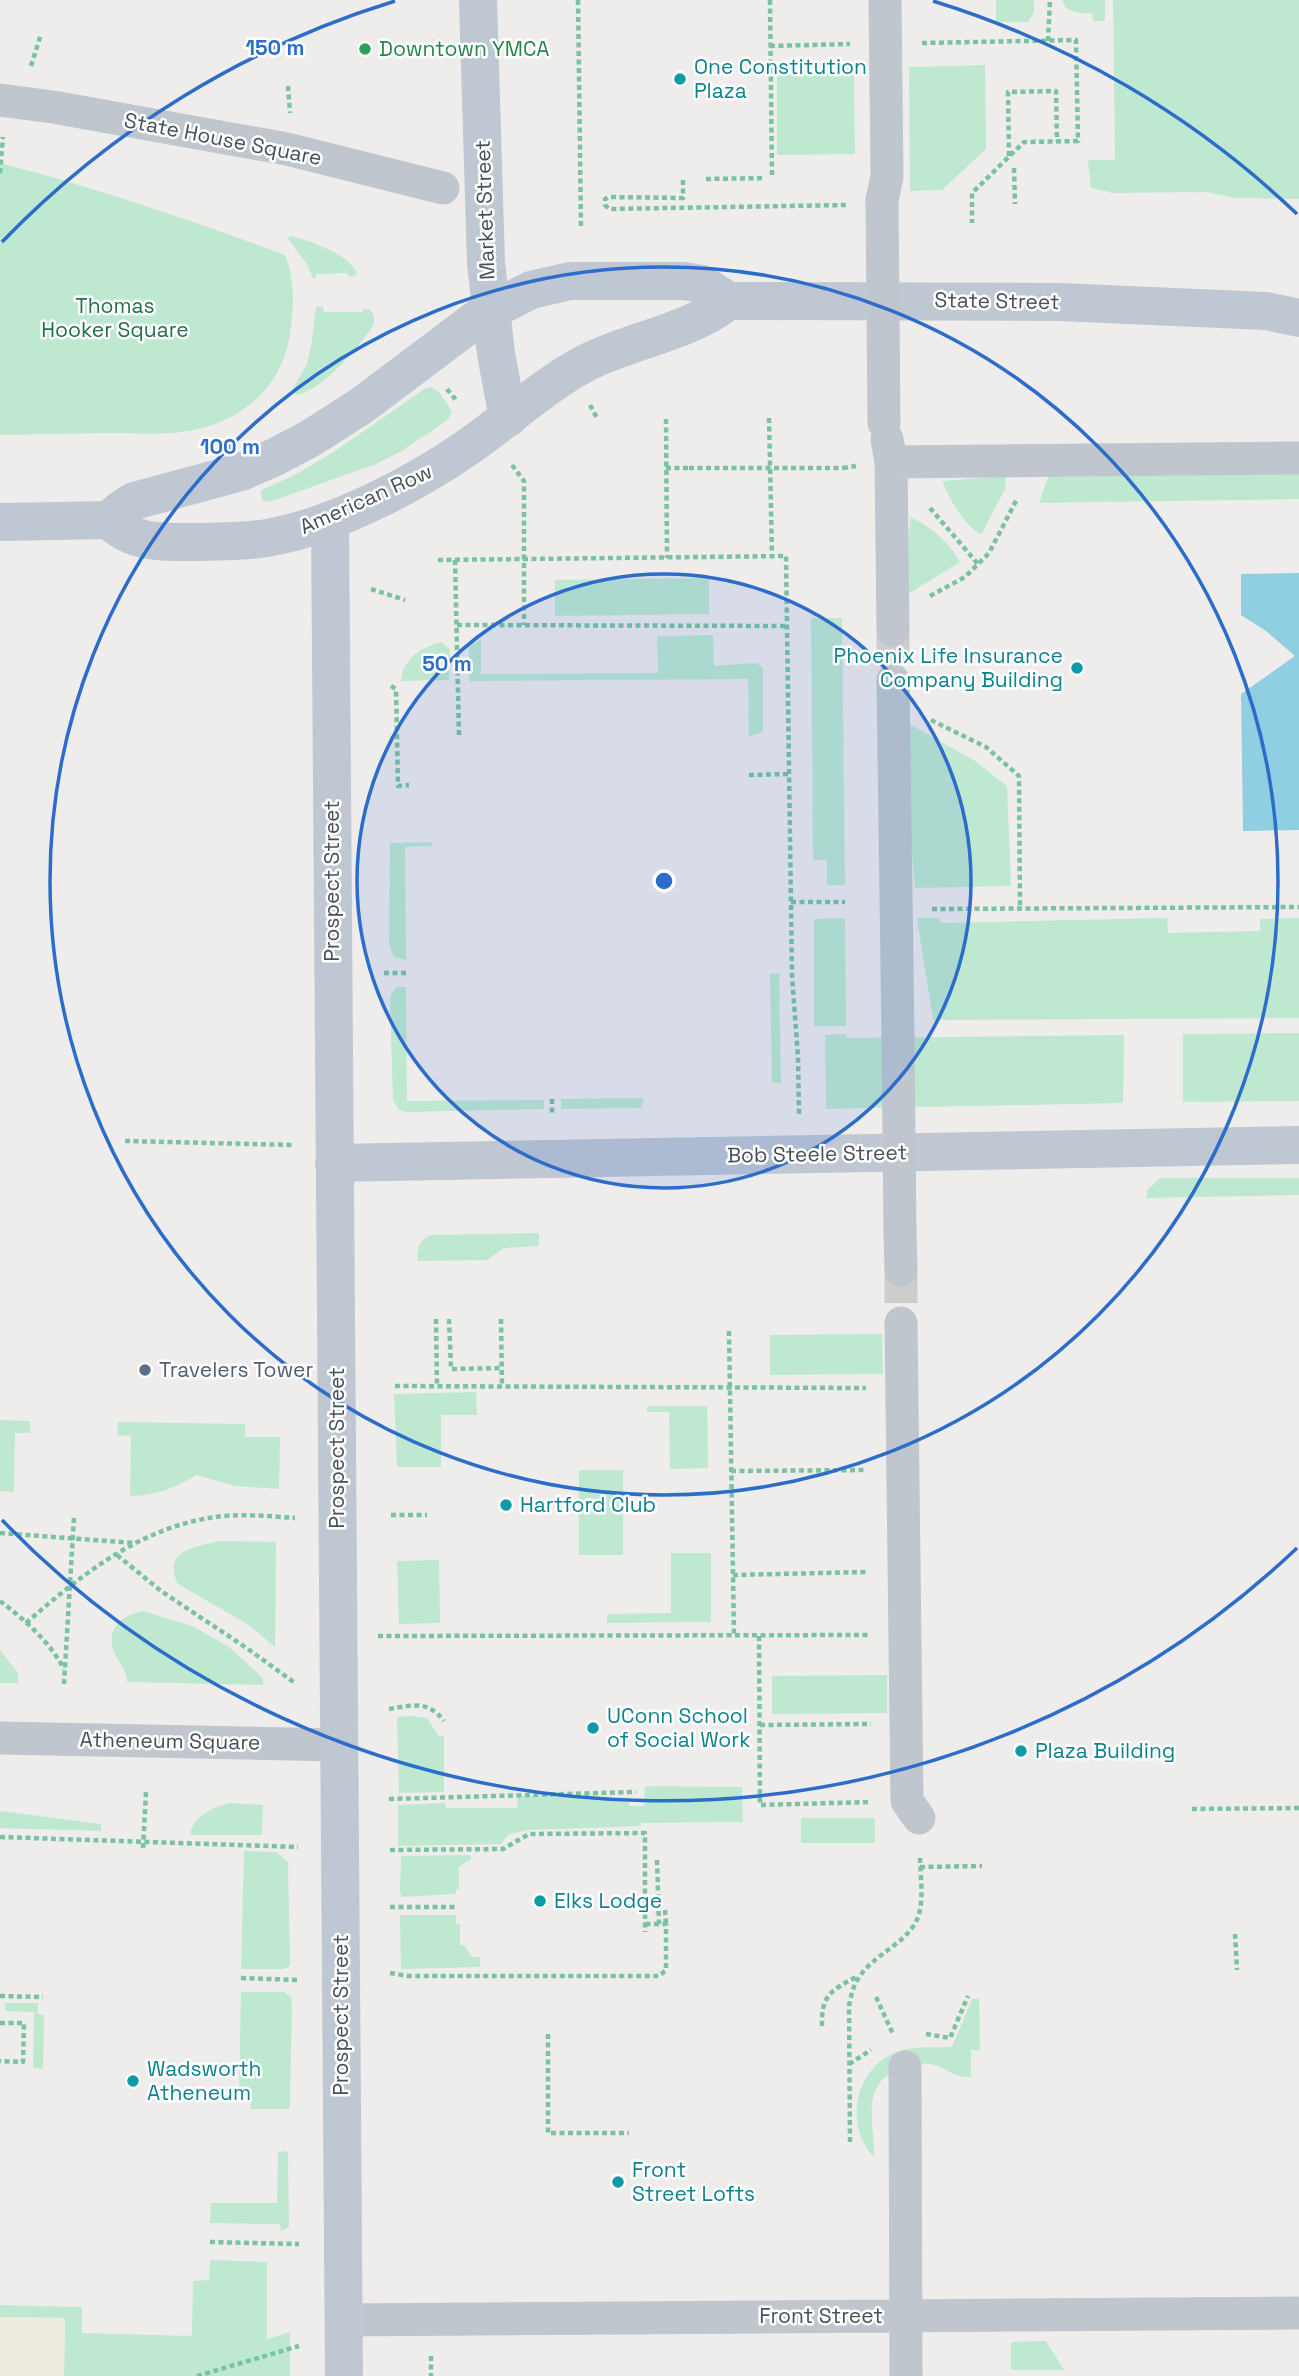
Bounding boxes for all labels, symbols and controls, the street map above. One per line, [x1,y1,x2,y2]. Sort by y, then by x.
text: 150 m [246,34,304,61]
place label: Downtown YMCA [379,35,550,62]
marker: Downtown YMCA [357,41,373,57]
place label: One Constitution Plaza [694,53,867,104]
marker: One Constitution Plaza [672,71,688,87]
street label: State House Square [122,106,324,171]
street label: Market Street [469,140,500,281]
street label: State Street [934,286,1060,315]
park label: Thomas Hooker Square [41,292,189,343]
text: 100 m [200,433,260,460]
street label: American Row [295,457,436,540]
place label: Phoenix Life Insurance Company Building [834,642,1063,693]
text: 50 m [422,650,472,677]
marker: Phoenix Life Insurance Company Building [1069,660,1085,676]
street label: Prospect Street [318,800,345,962]
centre of rings [652,869,676,893]
street label: Bob Steele Street [727,1138,907,1169]
place label: Travelers Tower [159,1356,313,1383]
marker: Travelers Tower [137,1362,153,1378]
street label: Prospect Street [323,1367,350,1529]
place label: Hartford Club [520,1491,656,1518]
marker: Hartford Club [498,1497,514,1513]
place label: UConn School of Social Work [607,1702,751,1753]
marker: UConn School of Social Work [585,1720,601,1736]
street label: Atheneum Square [79,1725,261,1756]
place label: Plaza Building [1035,1737,1175,1764]
marker: Plaza Building [1013,1743,1029,1759]
place label: Elks Lodge [554,1887,662,1914]
marker: Elks Lodge [532,1893,548,1909]
street label: Prospect Street [327,1934,354,2096]
place label: Wadsworth Atheneum [147,2055,261,2106]
marker: Wadsworth Atheneum [125,2073,141,2089]
place label: Front Street Lofts [632,2156,755,2207]
marker: Front Street Lofts [610,2174,626,2190]
street label: Front Street [759,2302,883,2329]

